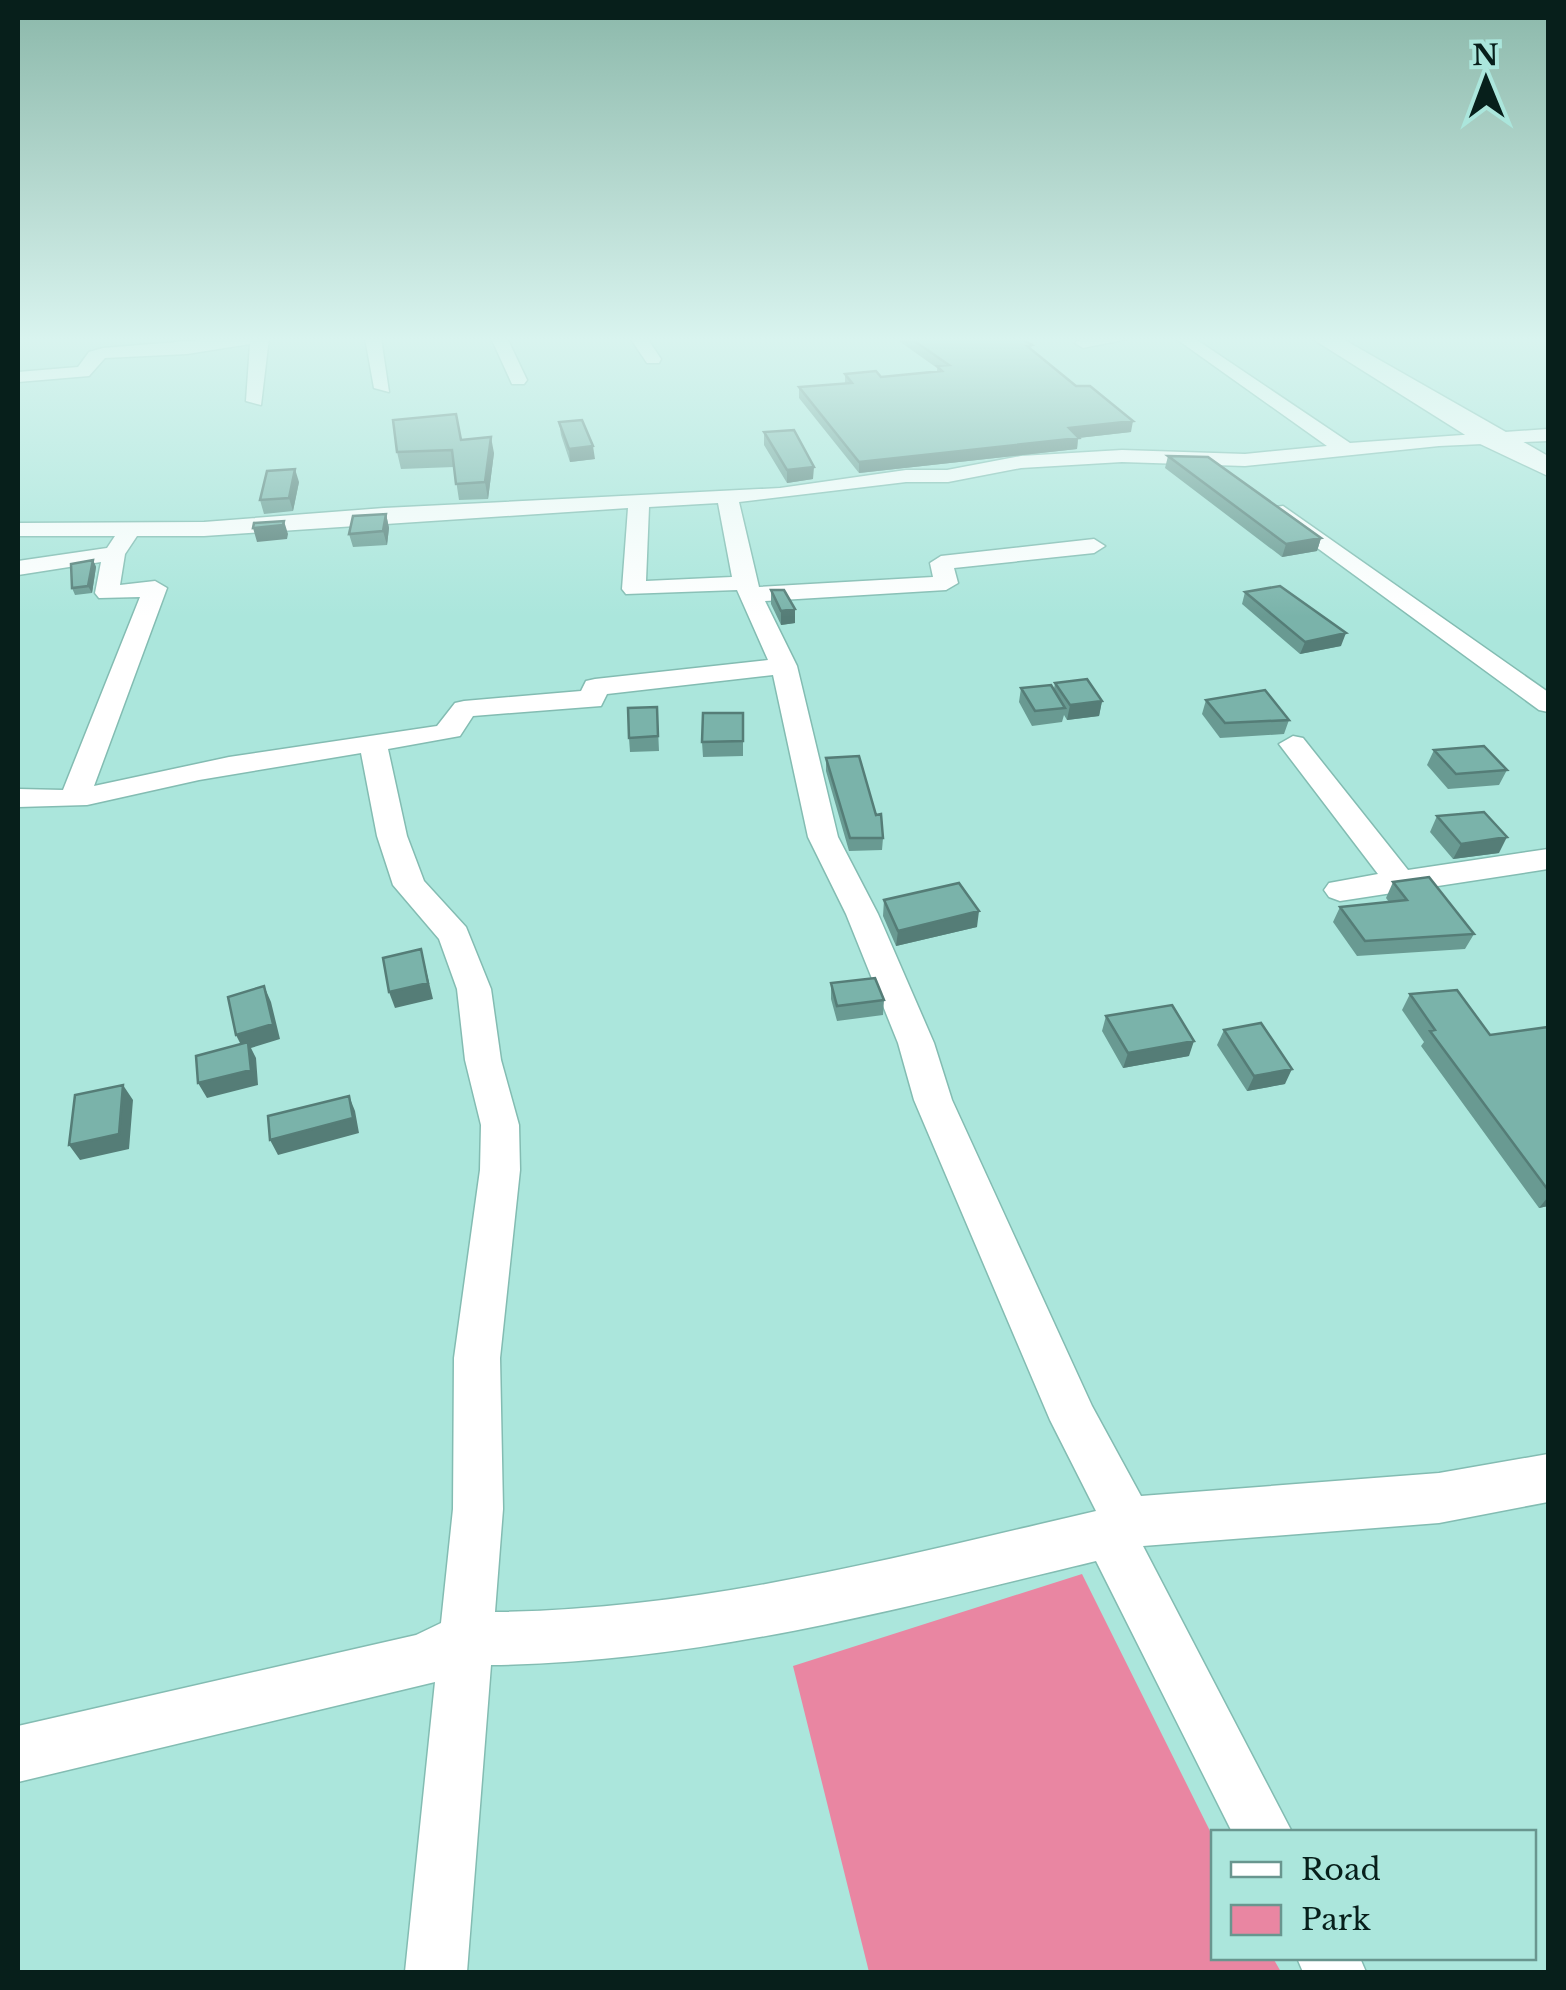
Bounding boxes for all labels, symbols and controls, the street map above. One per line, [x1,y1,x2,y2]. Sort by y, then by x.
north arrow [1436,30,1536,130]
text: N [1472,38,1499,73]
legend [1211,1830,1536,1960]
text: Road [1301,1851,1381,1888]
text: Park [1301,1901,1371,1938]

